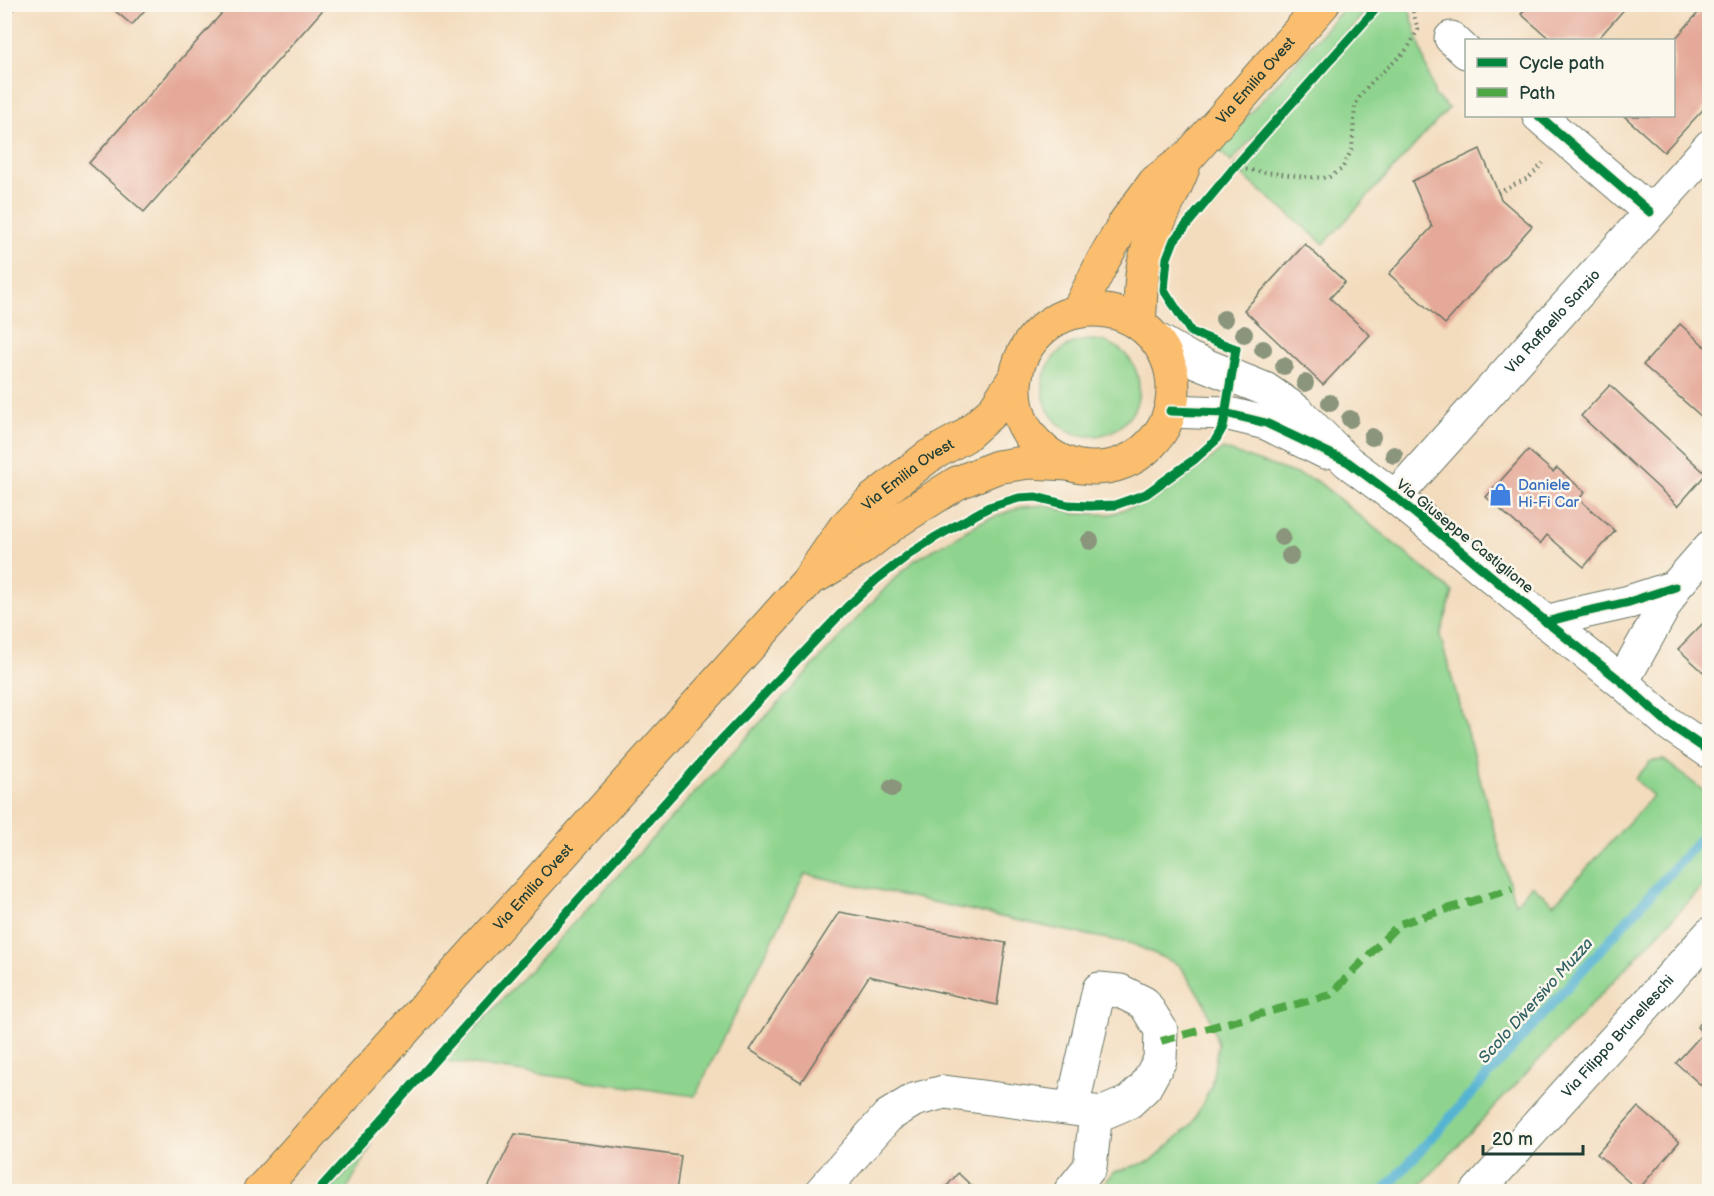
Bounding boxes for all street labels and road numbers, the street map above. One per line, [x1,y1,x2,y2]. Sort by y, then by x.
street label: Via Emilia Ovest [1212,33,1300,128]
street label: Via Raffaello Sanzio [1501,266,1605,378]
street label: Via Emilia Ovest [858,435,958,515]
street label: Via Giuseppe Castiglione [1392,475,1537,598]
street label: Via Emilia Ovest [490,840,577,935]
street label: Via Filippo Brunelleschi [1558,971,1678,1102]

